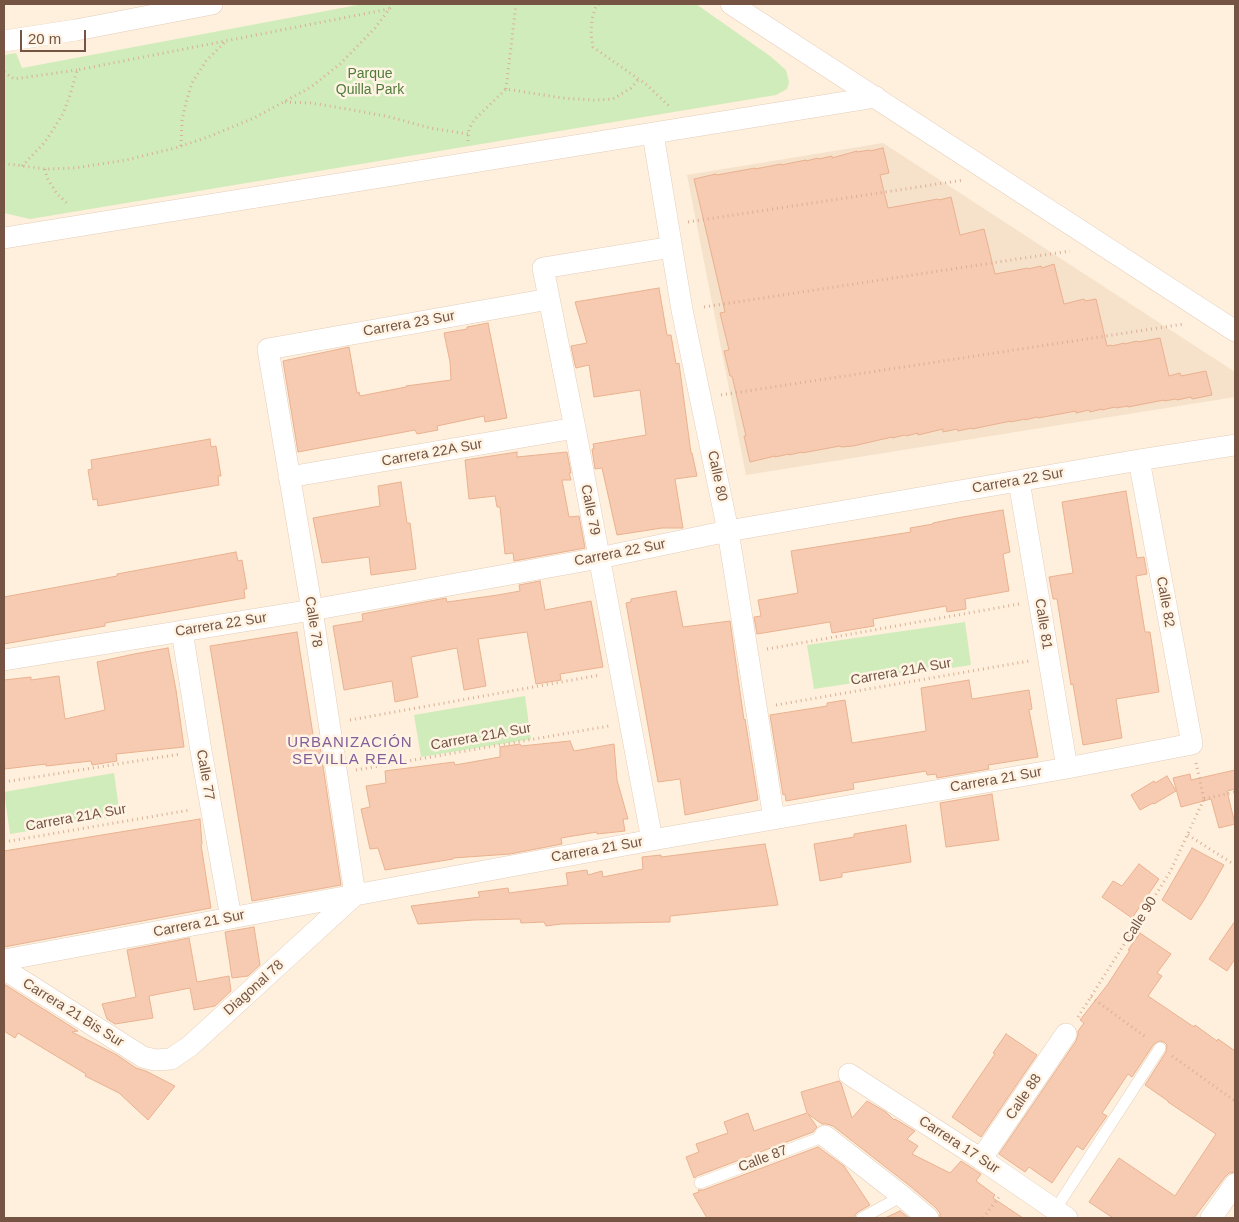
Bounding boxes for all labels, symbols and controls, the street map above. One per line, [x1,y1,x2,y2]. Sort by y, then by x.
scale bar [22,20,89,52]
text: 20 m [28,30,61,47]
park label: Parque Quilla Park [336,66,404,98]
street label: Carrera 23 Sur [362,308,456,340]
street label: Carrera 22A Sur [380,436,484,470]
street label: Calle 80 [703,449,731,503]
street label: Carrera 22 Sur [971,465,1065,497]
street label: Calle 79 [577,483,603,537]
street label: Carrera 22 Sur [573,536,667,570]
street label: Calle 82 [1152,575,1178,629]
street label: Calle 78 [301,595,325,649]
street label: Calle 81 [1031,597,1055,651]
street label: Carrera 22 Sur [174,609,268,641]
street label: Carrera 21A Sur [849,655,953,689]
street label: Carrera 21A Sur [429,720,533,754]
district label: URBANIZACIÓN SEVILLA REAL [286,734,414,769]
street label: Calle 77 [192,748,218,802]
street label: Carrera 21 Sur [949,764,1043,796]
street label: Carrera 21A Sur [24,801,128,835]
street label: Carrera 21 Sur [550,834,644,866]
street label: Calle 90 [1119,894,1161,946]
street label: Carrera 21 Sur [152,907,246,941]
street label: Diagonal 78 [221,957,287,1019]
street label: Carrera 21 Bis Sur [19,975,127,1051]
street label: Calle 88 [1003,1071,1045,1123]
street label: Carrera 17 Sur [916,1113,1002,1177]
street label: Calle 87 [736,1142,790,1176]

